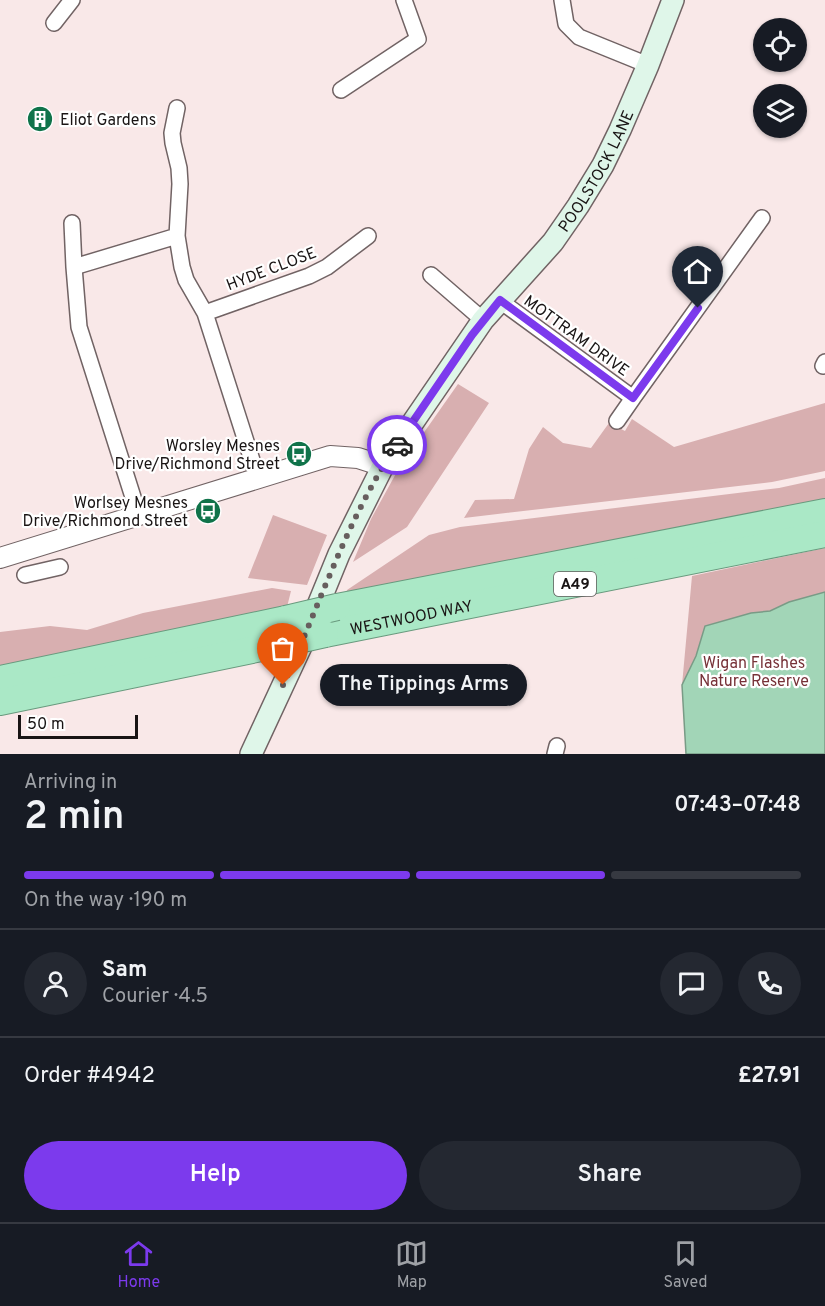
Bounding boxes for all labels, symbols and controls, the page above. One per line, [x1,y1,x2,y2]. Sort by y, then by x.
map controls [753,18,807,138]
button: locate [753,18,807,72]
button: layers [753,84,807,138]
building icon: Eliot Gardens [25,104,55,134]
street label: POOLSTOCK LANE [555,108,639,237]
place label: Eliot Gardens [60,111,156,131]
street label: HYDE CLOSE [224,244,320,296]
pin [672,246,723,308]
icon: home [681,255,714,288]
street label: MOTTRAM DRIVE [519,292,632,382]
courier [367,415,427,475]
icon: car [381,429,414,462]
place label: Worsley Mesnes Drive/Richmond Street [115,437,280,475]
bus stop icon: Worsley Mesnes Drive/Richmond Street [284,439,314,469]
place label: Worlsey Mesnes Drive/Richmond Street [23,494,188,532]
bus stop icon: Worlsey Mesnes Drive/Richmond Street [193,496,223,526]
road number: A49 [554,572,596,596]
street label: WESTWOOD WAY [349,597,475,641]
pin [257,623,308,685]
icon: bag [266,632,299,665]
park label: Wigan Flashes Nature Reserve [699,654,809,692]
callout: The Tippings Arms [319,664,526,706]
text: The Tippings Arms [338,672,509,698]
scale bar [18,712,138,740]
text: 50 m [27,715,65,735]
text: Arriving in [24,770,117,796]
text: 07:43–07:48 [674,792,801,819]
text: 2 min [24,794,125,843]
text: On the way · 190 m [24,888,187,914]
button: person [24,952,87,1015]
button: chat [660,952,723,1015]
button: phone [738,952,801,1015]
text: Sam [102,957,147,984]
text: Courier · 4.5 [102,984,208,1010]
text: Order #4942 [24,1063,155,1090]
text: £27.91 [738,1063,801,1090]
button: Help [24,1141,407,1210]
button: Share [419,1141,801,1210]
tab: Home [118,1237,160,1293]
tab: Map [395,1237,428,1293]
tab: Saved [663,1237,707,1293]

